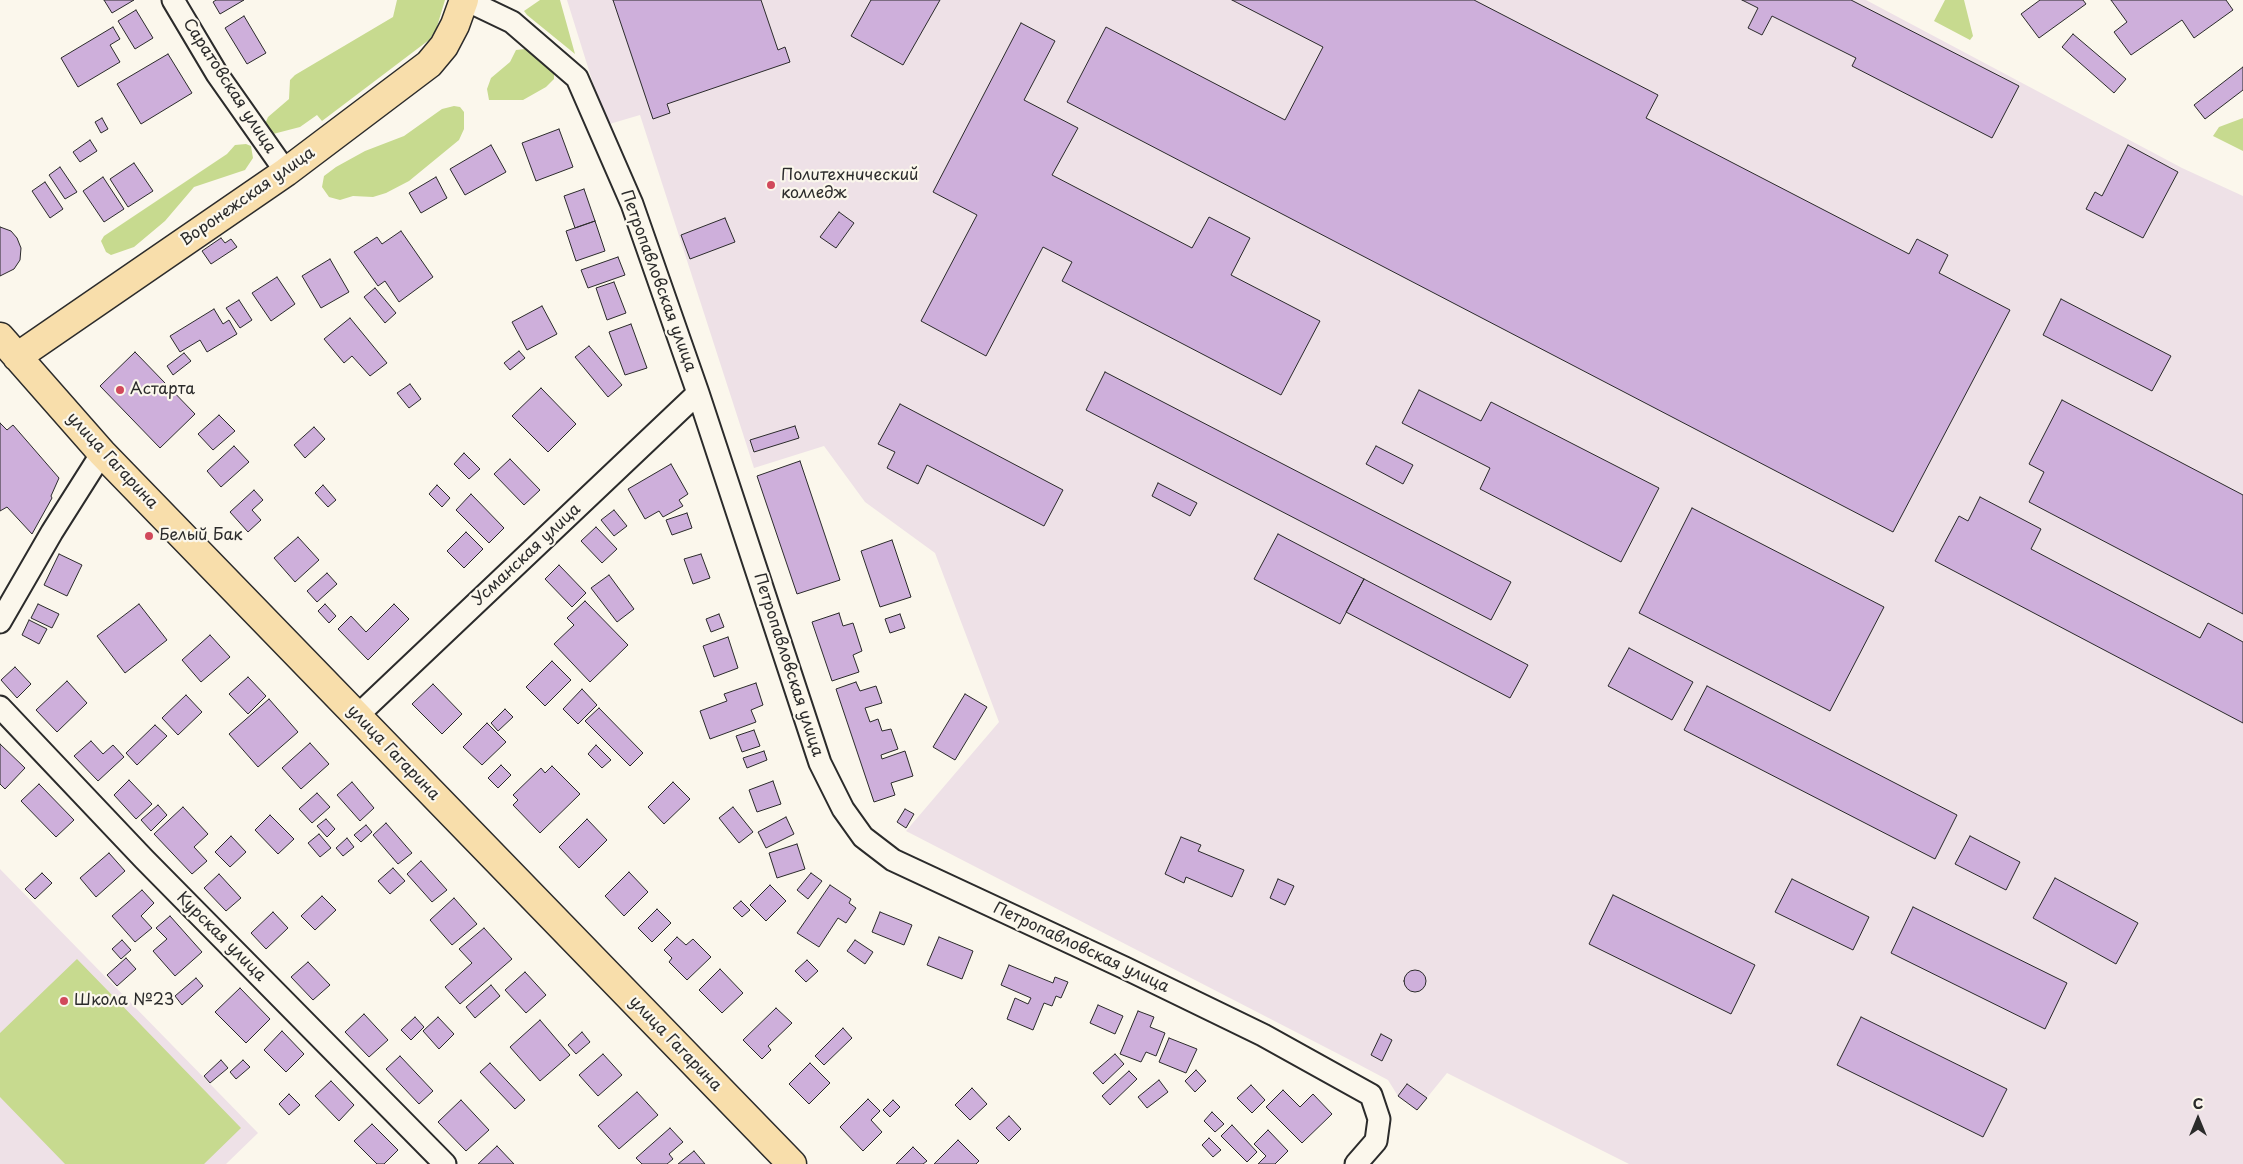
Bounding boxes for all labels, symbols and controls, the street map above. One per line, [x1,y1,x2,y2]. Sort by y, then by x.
street label: Саратовская улица [178,15,280,157]
street label: Воронежская улица [177,143,319,251]
place label: Политехнический колледж [781,166,918,204]
marker: Политехнический колледж [765,179,777,191]
street label: Петропавловская улица [616,187,700,375]
place label: Астарта [130,380,195,400]
marker: Астарта [114,384,126,396]
street label: улица Гагарина [62,409,162,513]
street label: Усманская улица [469,500,585,610]
place label: Белый Бак [159,526,242,546]
marker: Белый Бак [143,530,155,542]
street label: Петропавловская улица [749,571,827,759]
street label: улица Гагарина [343,701,443,805]
street label: Курская улица [172,888,270,986]
street label: Петропавловская улица [990,899,1172,997]
place label: Школа №23 [74,991,174,1011]
street label: улица Гагарина [625,992,725,1096]
marker: Школа №23 [58,995,70,1007]
text: С [2193,1093,2203,1114]
north arrow [2173,1094,2223,1144]

